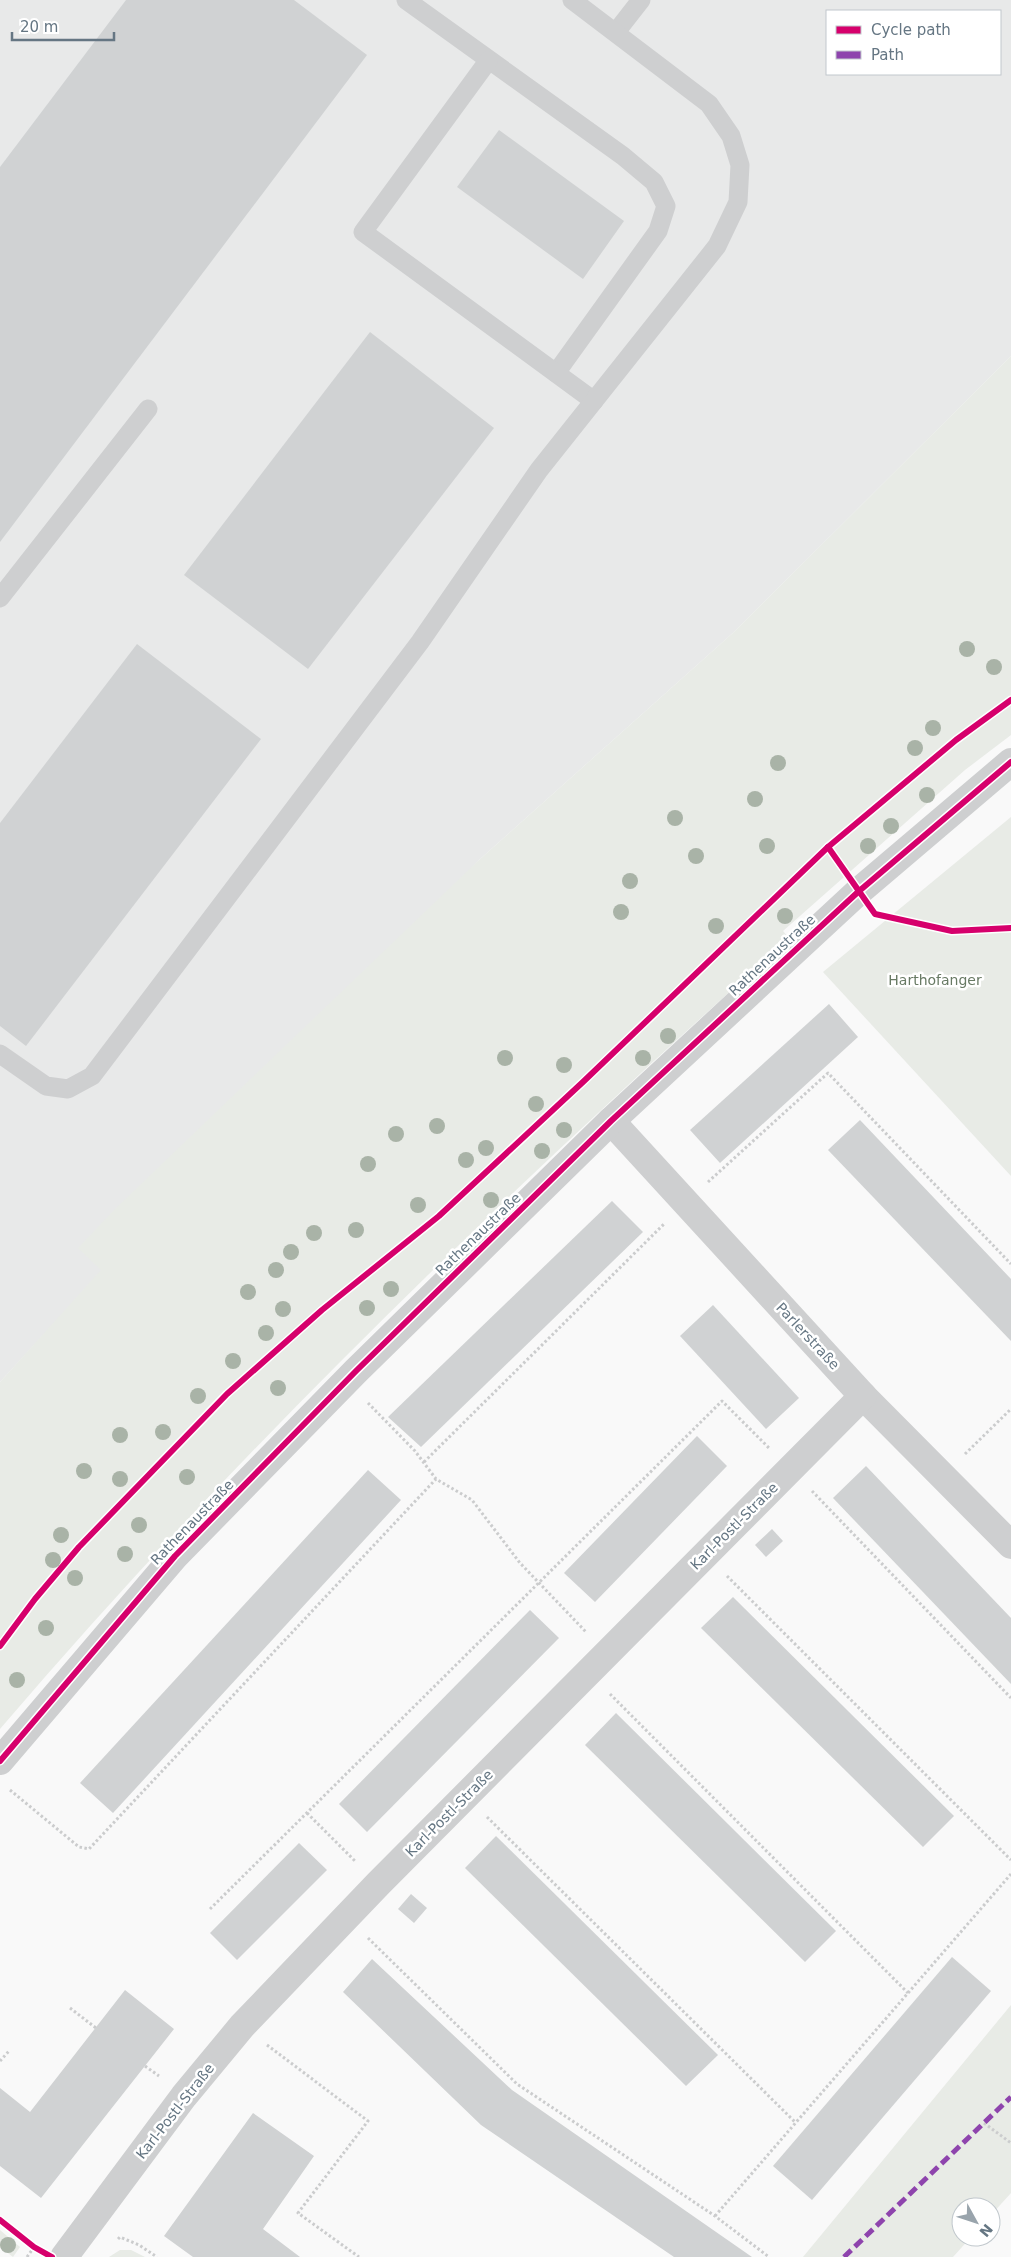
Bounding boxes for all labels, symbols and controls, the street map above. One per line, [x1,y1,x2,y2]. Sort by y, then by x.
scale bar [12,10,115,42]
legend [826,10,1001,75]
text: 20 m [20,18,58,36]
text: Cycle path [871,21,951,39]
text: Path [871,46,904,64]
street label: Rathenaustraße [726,911,818,999]
park label: Harthofanger [888,972,982,988]
street label: Rathenaustraße [432,1189,524,1279]
street label: Parlerstraße [773,1299,843,1373]
street label: Rathenaustraße [147,1476,237,1568]
street label: Karl-Postl-Straße [687,1479,781,1573]
street label: Karl-Postl-Straße [402,1766,496,1860]
street label: Karl-Postl-Straße [133,2060,217,2162]
north arrow [951,2197,1001,2247]
text: N [976,2221,996,2240]

